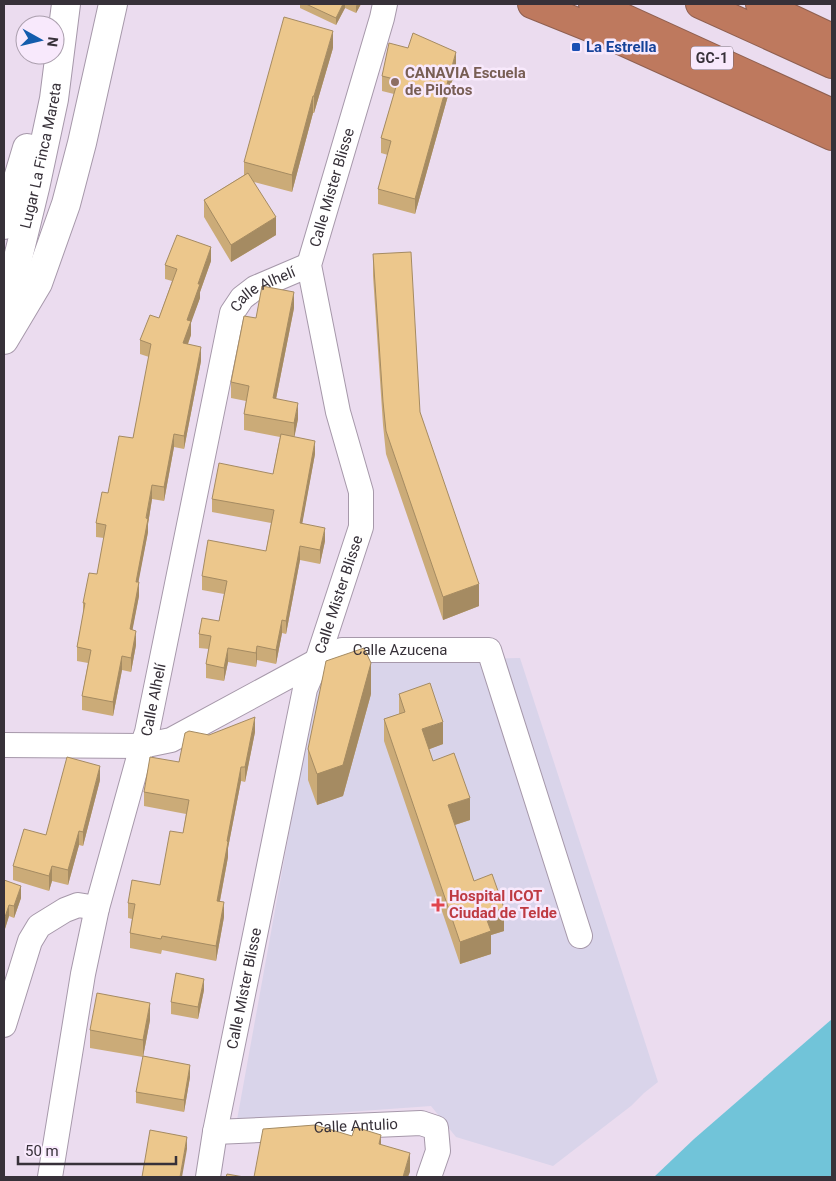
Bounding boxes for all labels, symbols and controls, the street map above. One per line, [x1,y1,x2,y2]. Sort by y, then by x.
north arrow [15,15,65,65]
text: N [44,36,61,48]
place label: La Estrella [586,38,657,56]
marker: La Estrella [570,41,582,53]
road number: GC-1 [691,46,733,70]
place label: CANAVIA Escuela de Pilotos [405,64,526,99]
marker: CANAVIA Escuela de Pilotos [389,76,401,88]
street label: Lugar La Finca Mareta [16,82,65,230]
street label: Calle Mister Blisse [306,126,358,249]
street label: Calle Alhelí [226,262,299,315]
street label: Calle Mister Blisse [311,533,367,656]
street label: Calle Azucena [353,641,447,659]
street label: Calle Alhelí [137,660,170,738]
place label: Hospital ICOT Ciudad de Telde [449,887,557,922]
marker: Hospital ICOT Ciudad de Telde [431,898,445,912]
street label: Calle Mister Blisse [223,926,265,1051]
street label: Calle Antulio [313,1115,398,1137]
scale bar [18,1134,175,1166]
text: 50 m [25,1142,59,1160]

